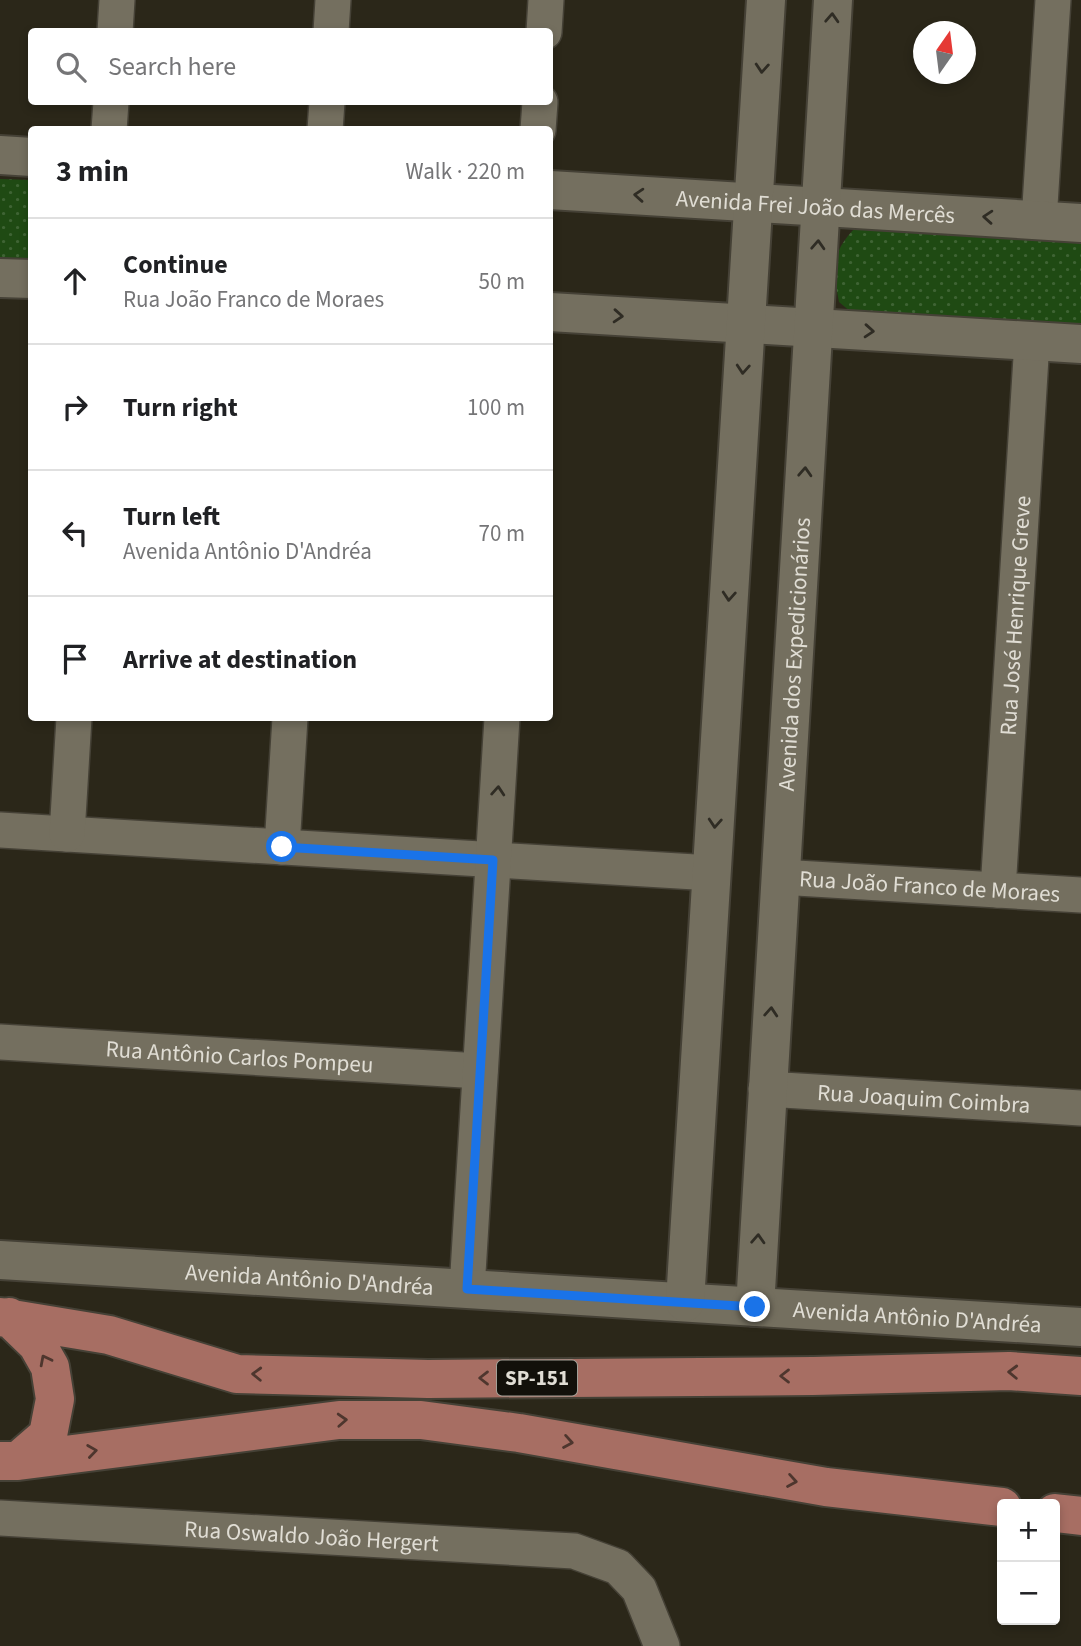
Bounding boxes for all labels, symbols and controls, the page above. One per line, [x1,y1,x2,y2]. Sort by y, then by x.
one-way arrow [824,12,839,23]
north arrow [913,21,976,84]
search box [28,28,553,105]
icon: search [52,48,90,86]
text: Search here [108,48,236,85]
one-way arrow [755,63,770,74]
text: 3 min [56,150,129,193]
text: Walk · 220 m [406,155,525,188]
street label: Avenida Frei João das Mercês [675,181,956,232]
one-way arrow [633,188,644,203]
one-way arrow [983,210,994,225]
one-way arrow [810,239,825,250]
text: Continue [123,246,228,283]
icon: ahead [56,262,94,300]
text: 50 m [478,265,525,298]
text: Rua João Franco de Moraes [123,283,384,316]
one-way arrow [612,308,623,323]
one-way arrow [864,323,875,338]
one-way arrow [736,363,751,374]
icon: right [56,388,94,426]
text: Turn right [123,389,238,426]
text: 100 m [467,391,525,424]
one-way arrow [797,466,812,477]
street label: Rua José Henrique Greve [991,494,1039,737]
text: Turn left [123,498,220,535]
icon: left [56,514,94,552]
street label: Avenida dos Expedicionários [769,516,819,792]
text: 70 m [478,517,525,550]
text: Avenida Antônio D'Andréa [123,535,372,568]
one-way arrow [722,590,737,601]
icon: arrive [56,640,94,678]
text: Arrive at destination [123,641,357,678]
one-way arrow [490,786,505,797]
one-way arrow [708,817,723,828]
route start [266,831,297,862]
street label: Rua João Franco de Moraes [798,862,1061,910]
one-way arrow [764,1006,779,1017]
street label: Rua Antônio Carlos Pompeu [105,1032,374,1081]
street label: Rua Joaquim Coimbra [816,1076,1031,1121]
one-way arrow [751,1233,766,1244]
street label: Avenida Antônio D'Andréa [184,1255,435,1303]
route end [739,1291,770,1322]
street label: Avenida Antônio D'Andréa [792,1293,1043,1341]
one-way arrow [40,1355,54,1367]
road number: SP-151 [497,1360,577,1396]
one-way arrow [1007,1364,1018,1380]
one-way arrow [251,1367,262,1382]
one-way arrow [780,1368,790,1384]
one-way arrow [479,1371,490,1386]
one-way arrow [337,1413,348,1428]
one-way arrow [562,1434,574,1449]
one-way arrow [86,1444,98,1459]
one-way arrow [786,1473,798,1488]
map controls [997,1499,1060,1625]
button: + [997,1499,1060,1562]
street label: Rua Oswaldo João Hergert [183,1512,440,1560]
button: − [997,1562,1060,1625]

